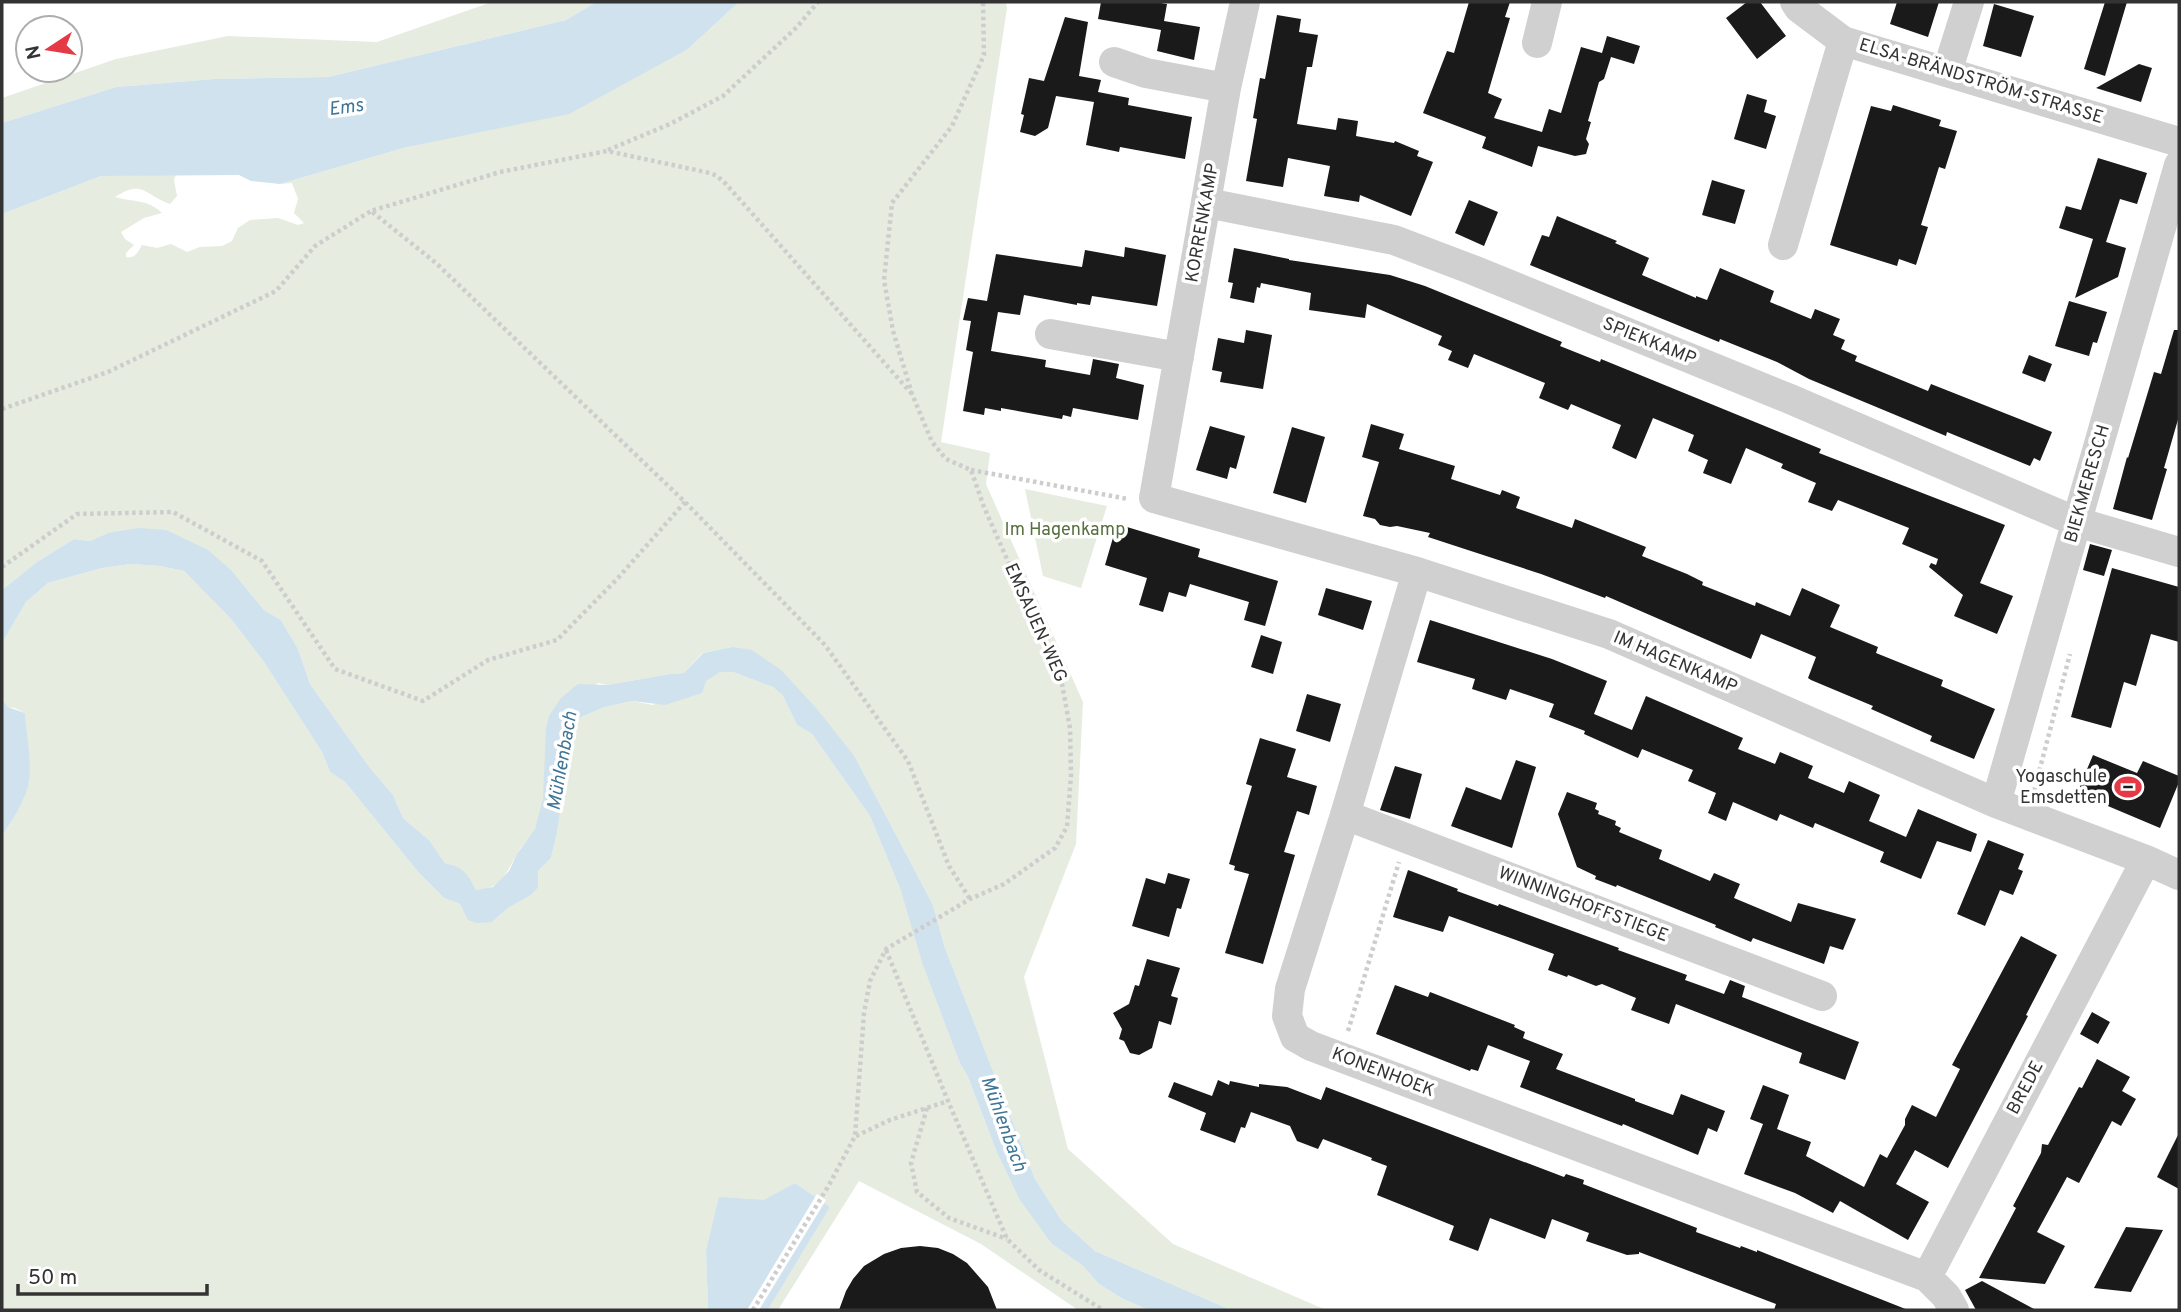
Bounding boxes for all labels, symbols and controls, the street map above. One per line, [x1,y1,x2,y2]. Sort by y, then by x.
north arrow [14,14,84,84]
street label: ELSA-BRÄNDSTRÖM-STRASSE [1856,32,2107,130]
text: N [21,43,47,61]
water label: Ems [327,94,365,122]
street label: KORRENKAMP [1181,161,1225,285]
street label: SPIEKKAMP [1599,313,1699,371]
street label: BIEKMERESCH [2060,422,2116,546]
park label: Im Hagenkamp [1005,519,1125,542]
street label: EMSAUEN-WEG [998,560,1072,686]
street label: IM HAGENKAMP [1610,627,1740,699]
water label: Mühlenbach [542,709,584,812]
place label: Yogaschule Emsdetten [2015,766,2107,810]
sports icon: Yogaschule Emsdetten [2113,772,2143,802]
street label: WINNINGHOFFSTIEGE [1495,862,1671,948]
street label: KONENHOEK [1328,1043,1438,1103]
street label: BREDE [2002,1057,2050,1119]
water label: Mühlenbach [975,1073,1032,1176]
scale bar [18,1252,206,1296]
text: 50 m [28,1265,77,1292]

